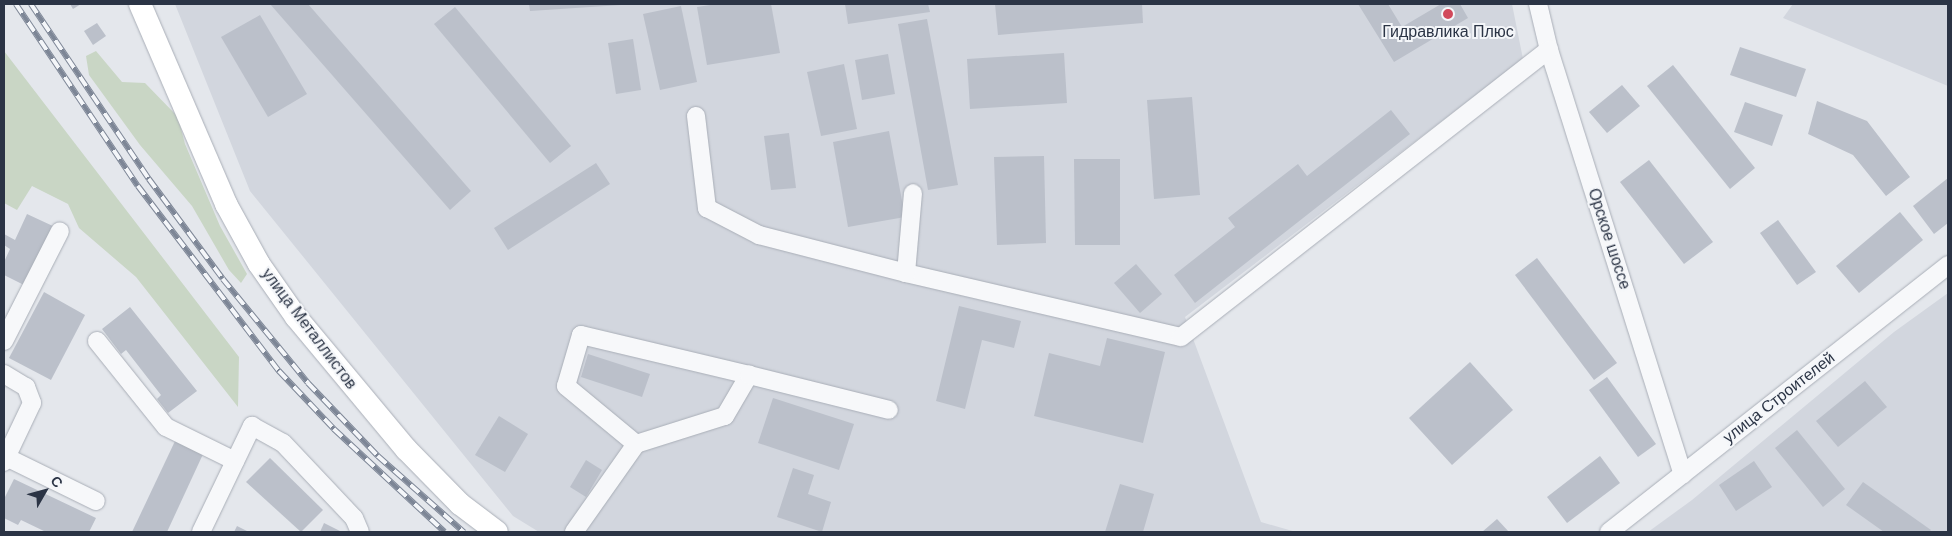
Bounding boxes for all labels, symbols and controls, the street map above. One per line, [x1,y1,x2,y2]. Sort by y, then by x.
marker: Гидравлика Плюс [1442,8,1454,20]
place label: Гидравлика Плюс [1382,22,1514,42]
street label: Орское шоссе [1584,186,1634,292]
street label: улица Металлистов [257,265,361,393]
street label: улица Строителей [1719,348,1839,448]
north arrow [20,466,70,516]
text: С [47,472,67,491]

